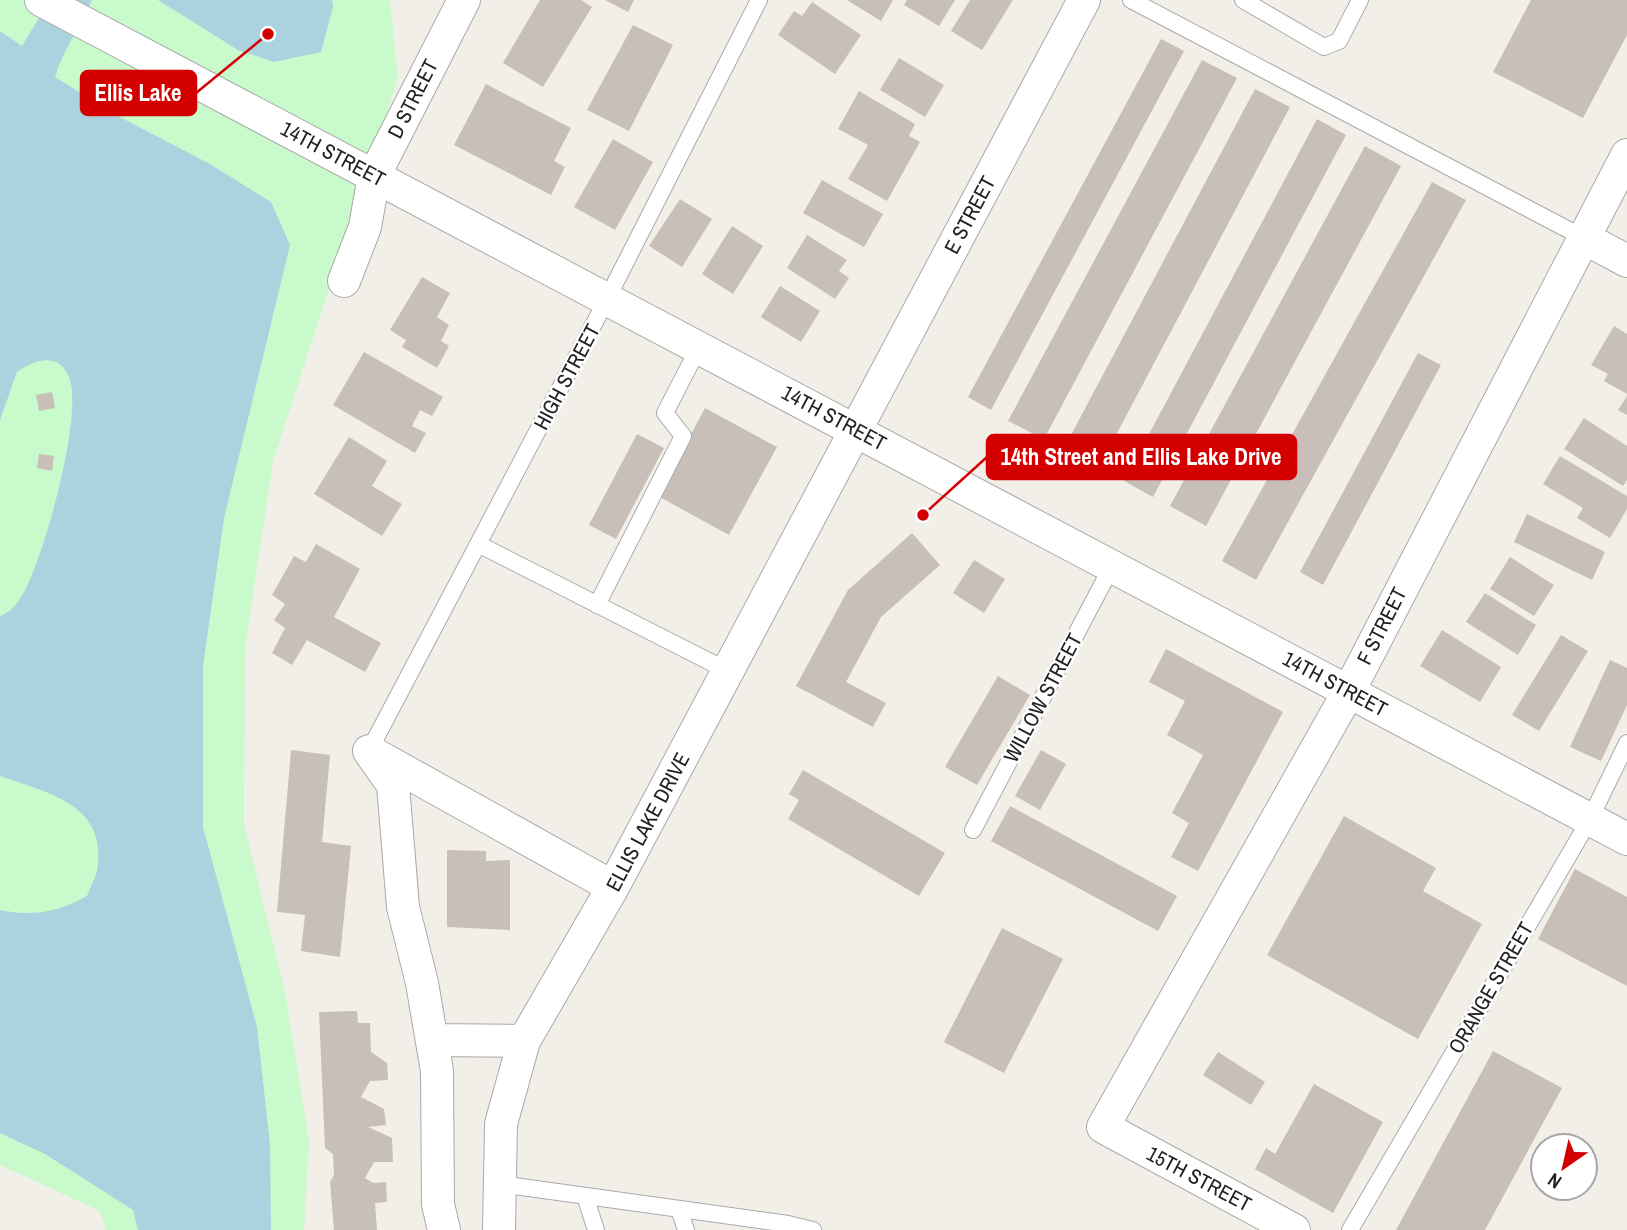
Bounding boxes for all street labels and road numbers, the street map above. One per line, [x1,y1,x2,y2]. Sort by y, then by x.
street label: D STREET [380,54,445,143]
street label: 14TH STREET [276,114,391,194]
street label: E STREET [937,170,1002,259]
street label: HIGH STREET [527,318,607,435]
street label: 14TH STREET [777,378,892,458]
street label: F STREET [1350,582,1414,669]
street label: WILLOW STREET [996,628,1089,768]
street label: 14TH STREET [1278,644,1393,724]
street label: ELLIS LAKE DRIVE [599,747,696,896]
street label: ORANGE STREET [1441,916,1540,1059]
street label: 15TH STREET [1142,1139,1257,1219]

